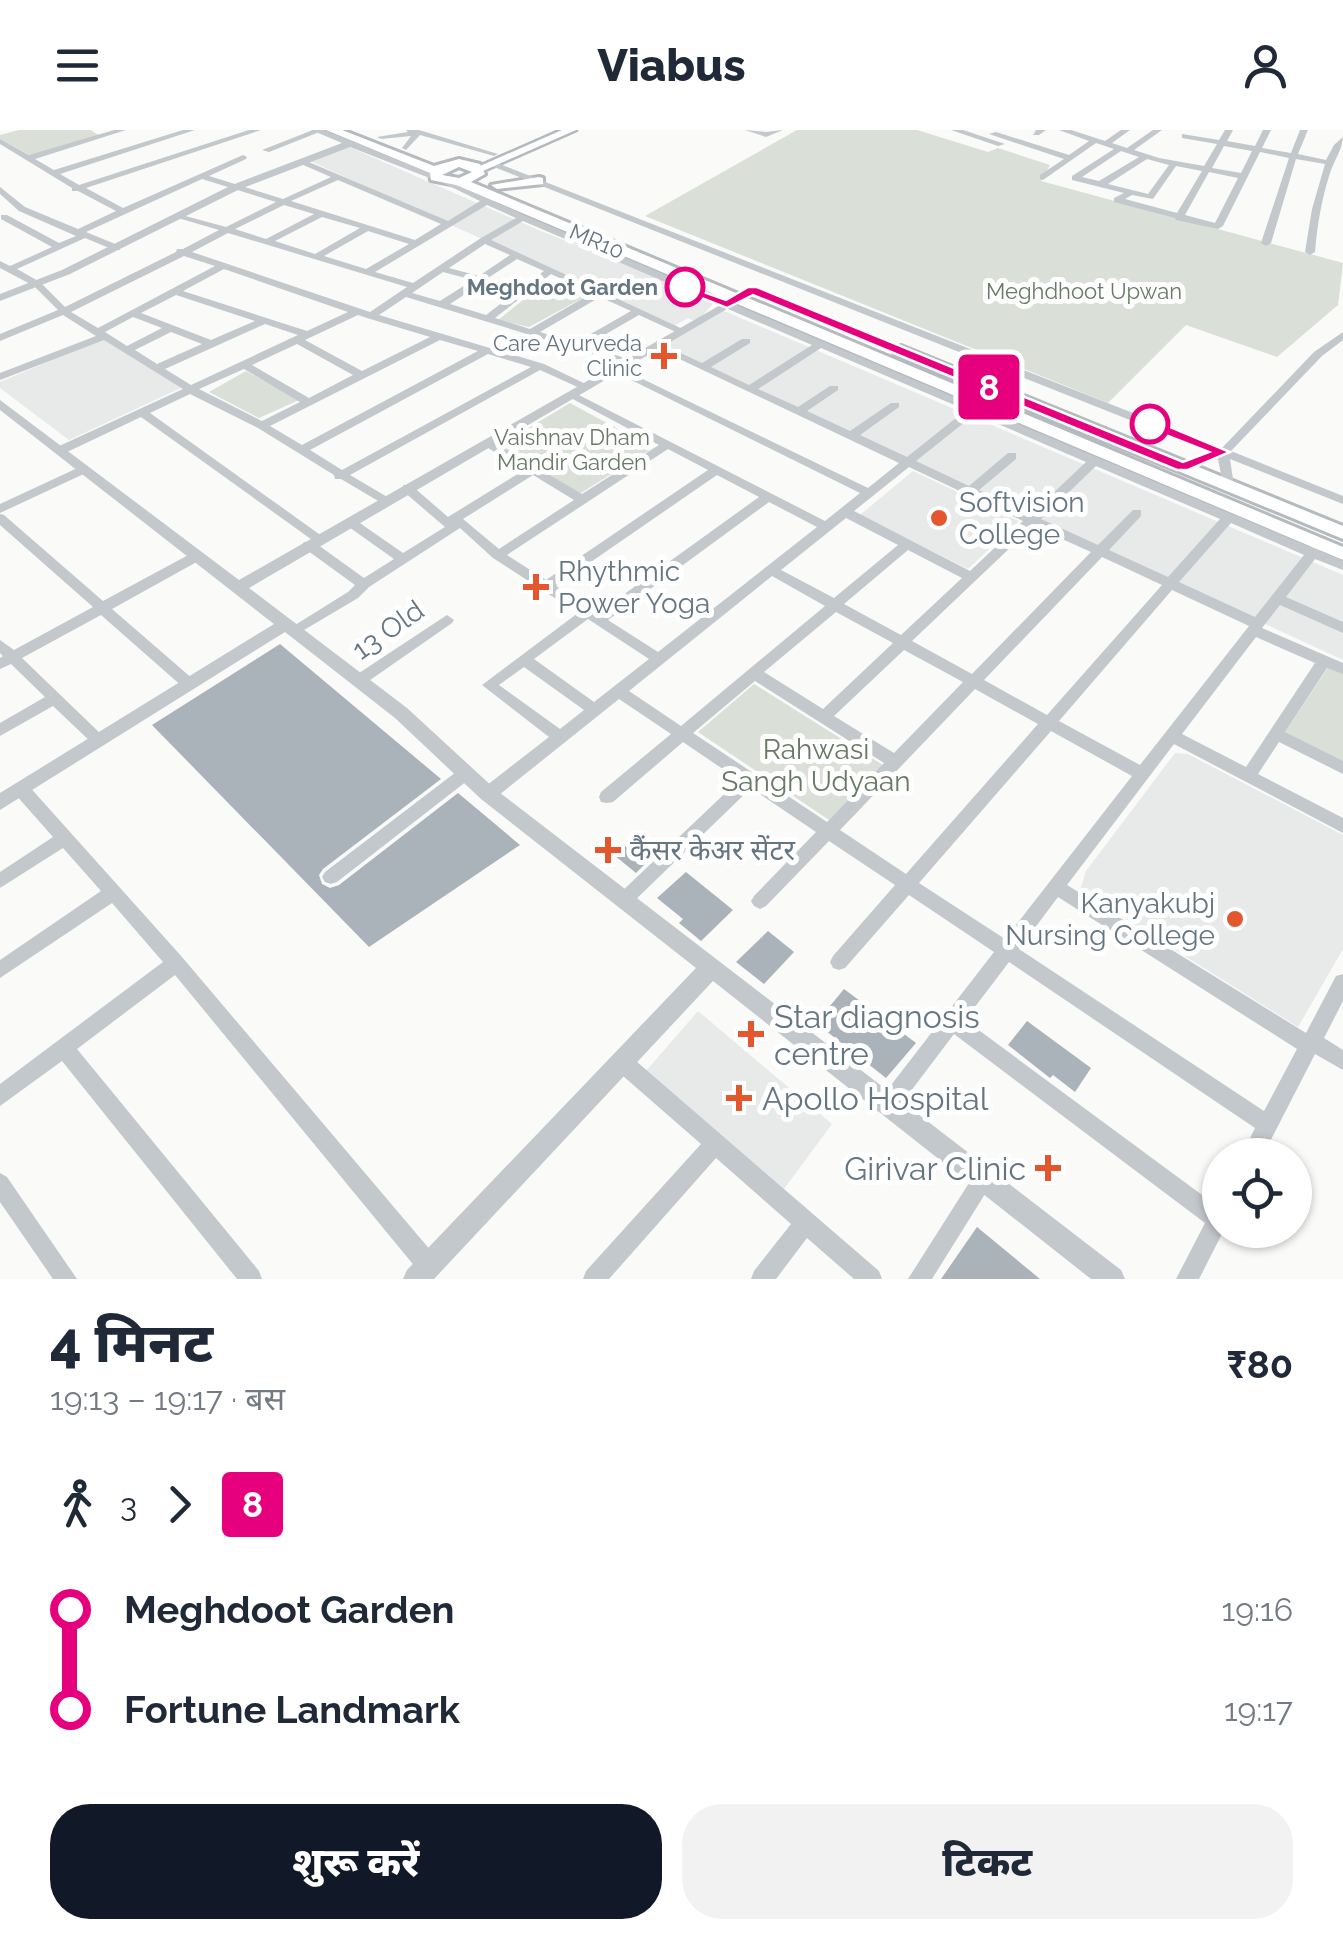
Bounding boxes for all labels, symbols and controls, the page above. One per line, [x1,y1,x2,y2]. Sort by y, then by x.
icon: menu [50,38,105,93]
icon: person [1238,38,1293,93]
text: Viabus [597,39,746,92]
street label: MR10 [566,218,628,264]
marker: Meghdoot Garden [666,268,704,306]
place label: Meghdoot Garden [467,274,658,300]
park label: Meghdhoot Upwan [986,278,1182,304]
place label: Care Ayurveda Clinic [493,330,642,381]
marker: Care Ayurveda Clinic [651,343,677,369]
line badge: 8 [956,354,1022,420]
text: 8 [978,367,1000,408]
unlabelled marker [1131,405,1169,443]
park label: Vaishnav Dham Mandir Garden [494,424,650,475]
place label: Softvision College [959,486,1085,551]
marker: Softvision College [928,507,950,529]
place label: Rhythmic Power Yoga [558,555,710,620]
marker: Rhythmic Power Yoga [523,574,549,600]
street label: 13 Old [346,594,430,666]
park label: Rahwasi Sangh Udyaan [721,733,911,798]
place label: कैंसर केअर सेंटर [630,834,796,867]
marker: कैंसर केअर सेंटर [595,837,621,863]
place label: Kanyakubj Nursing College [1005,887,1215,952]
marker: Kanyakubj Nursing College [1224,908,1246,930]
place label: Star diagnosis centre [774,998,980,1072]
marker: Star diagnosis centre [738,1021,764,1047]
place label: Apollo Hospital [762,1080,989,1117]
marker: Apollo Hospital [726,1085,752,1111]
map controls [1202,1138,1312,1248]
button: locate [1202,1138,1312,1248]
place label: Girivar Clinic [844,1150,1026,1187]
marker: Girivar Clinic [1035,1155,1061,1181]
text: 4 मिनट [50,1310,213,1375]
text: ₹80 [1226,1342,1293,1387]
text: 19:13 – 19:17 · बस [50,1380,285,1417]
icon: walk [50,1477,105,1532]
icon: forward [152,1477,207,1532]
text: 8 [242,1484,263,1525]
text: 3 [120,1486,137,1523]
text: Meghdoot Garden [124,1587,454,1632]
text: 19:16 [1222,1591,1293,1628]
text: Fortune Landmark [124,1687,460,1732]
text: 19:17 [1224,1691,1293,1728]
button: शुरू करें [50,1804,662,1919]
button: टिकट [682,1804,1293,1919]

